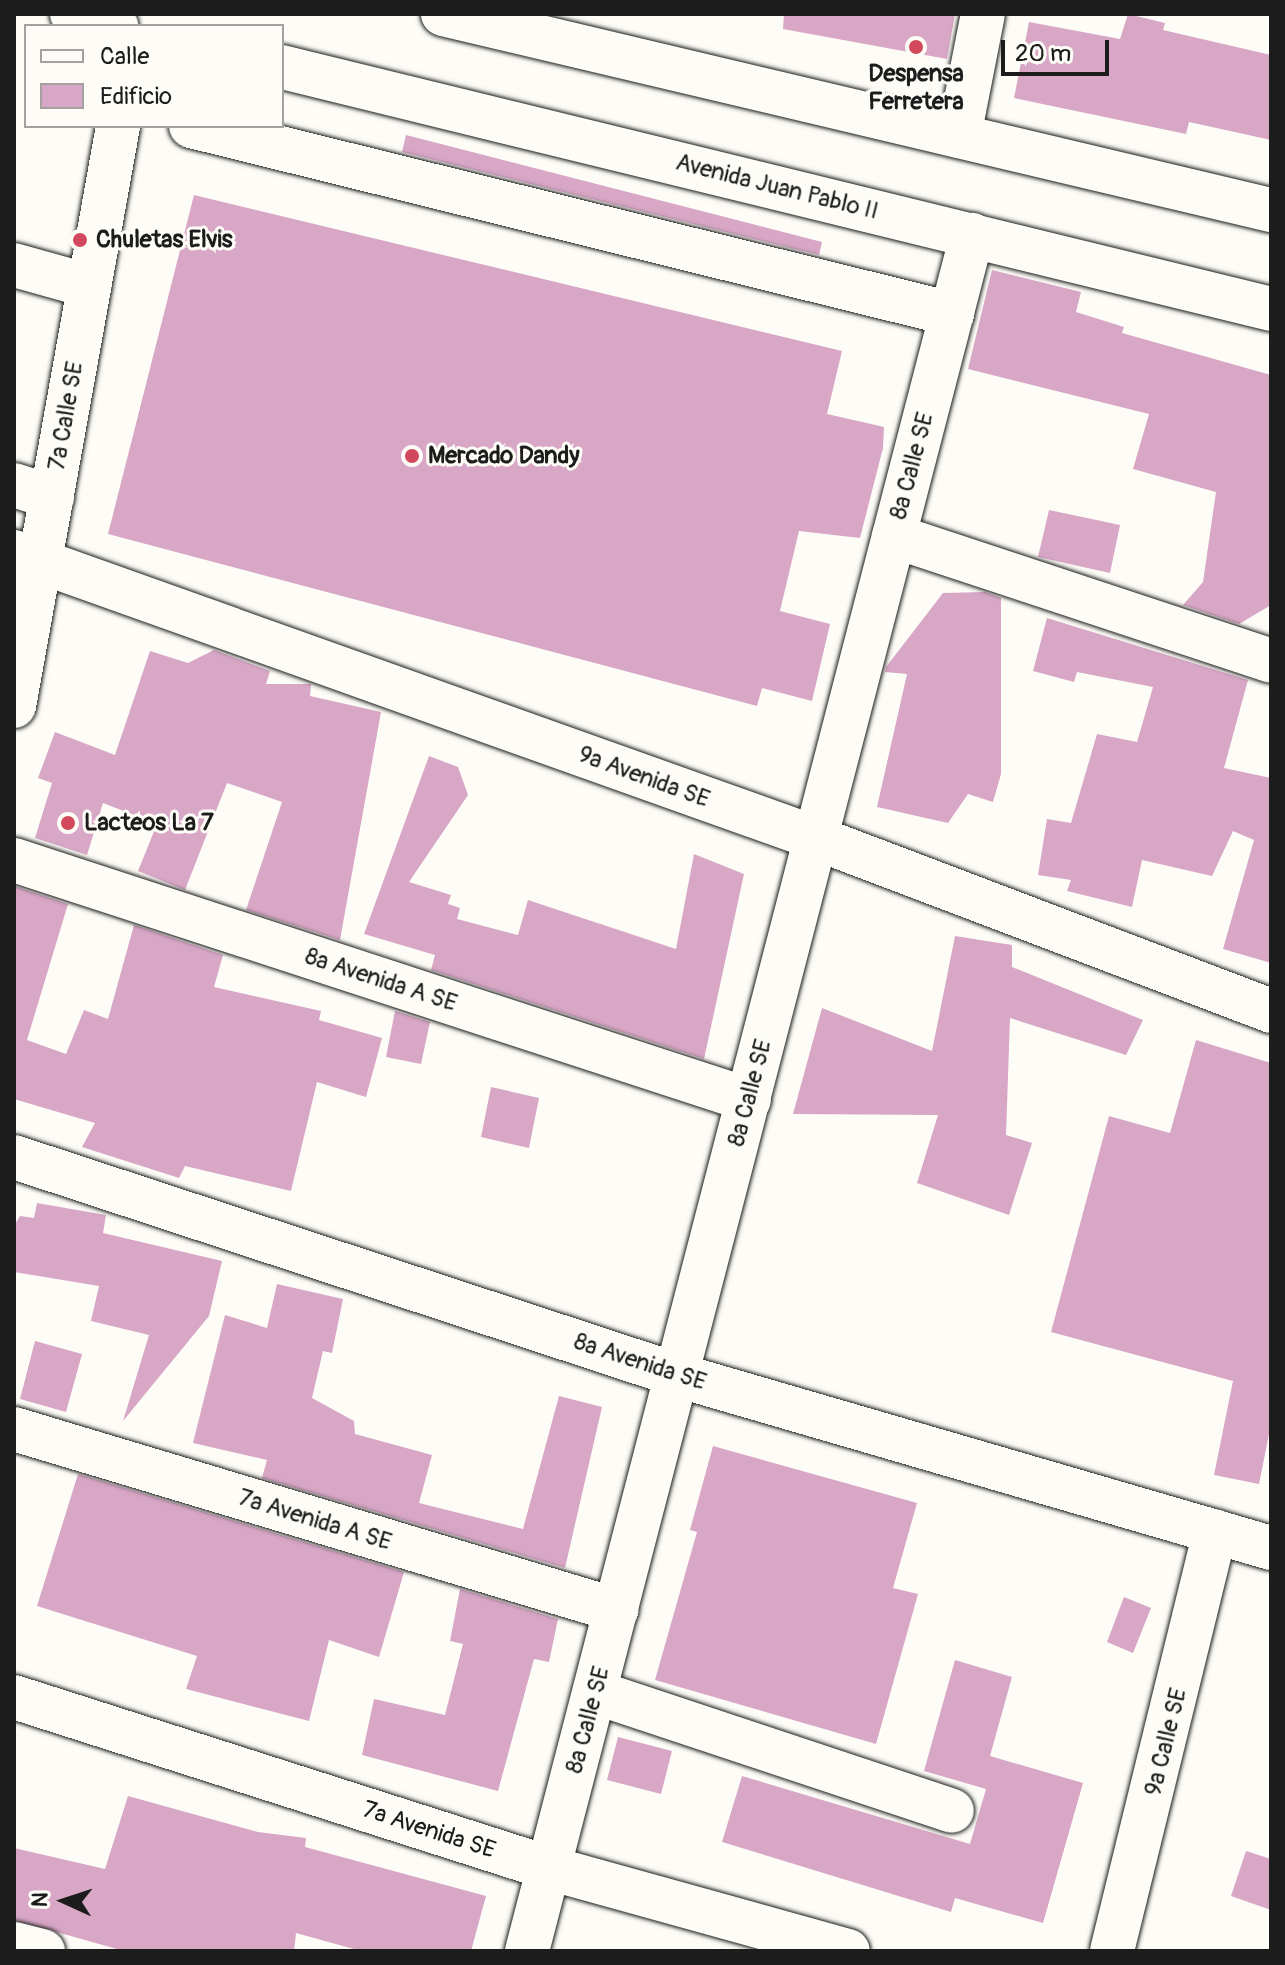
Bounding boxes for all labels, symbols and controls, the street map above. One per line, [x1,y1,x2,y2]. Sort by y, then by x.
legend [24,24,284,128]
scale bar [1005,24,1113,74]
marker: Despensa Ferretera [907,38,925,56]
text: 20 m [1015,39,1071,68]
text: Calle [100,42,149,71]
place label: Despensa Ferretera [868,60,964,116]
text: Edificio [100,82,172,111]
street label: Avenida Juan Pablo II [673,148,881,226]
place label: Chuletas Elvis [96,226,232,254]
marker: Chuletas Elvis [71,231,89,249]
street label: 7a Calle SE [42,359,90,473]
street label: 8a Calle SE [884,409,940,523]
place label: Mercado Dandy [428,442,579,470]
marker: Mercado Dandy [403,447,421,465]
street label: 9a Avenida SE [574,740,714,814]
place label: Lacteos La 7 [84,809,214,837]
marker: Lacteos La 7 [59,814,77,832]
street label: 8a Avenida A SE [301,942,461,1018]
street label: 8a Calle SE [722,1036,778,1150]
street label: 8a Avenida SE [570,1327,710,1397]
street label: 7a Avenida A SE [235,1483,395,1557]
street label: 8a Calle SE [560,1663,616,1777]
street label: 9a Calle SE [1139,1685,1193,1799]
street label: 7a Avenida SE [359,1795,499,1865]
north arrow [24,1861,104,1941]
text: N [26,1892,54,1908]

